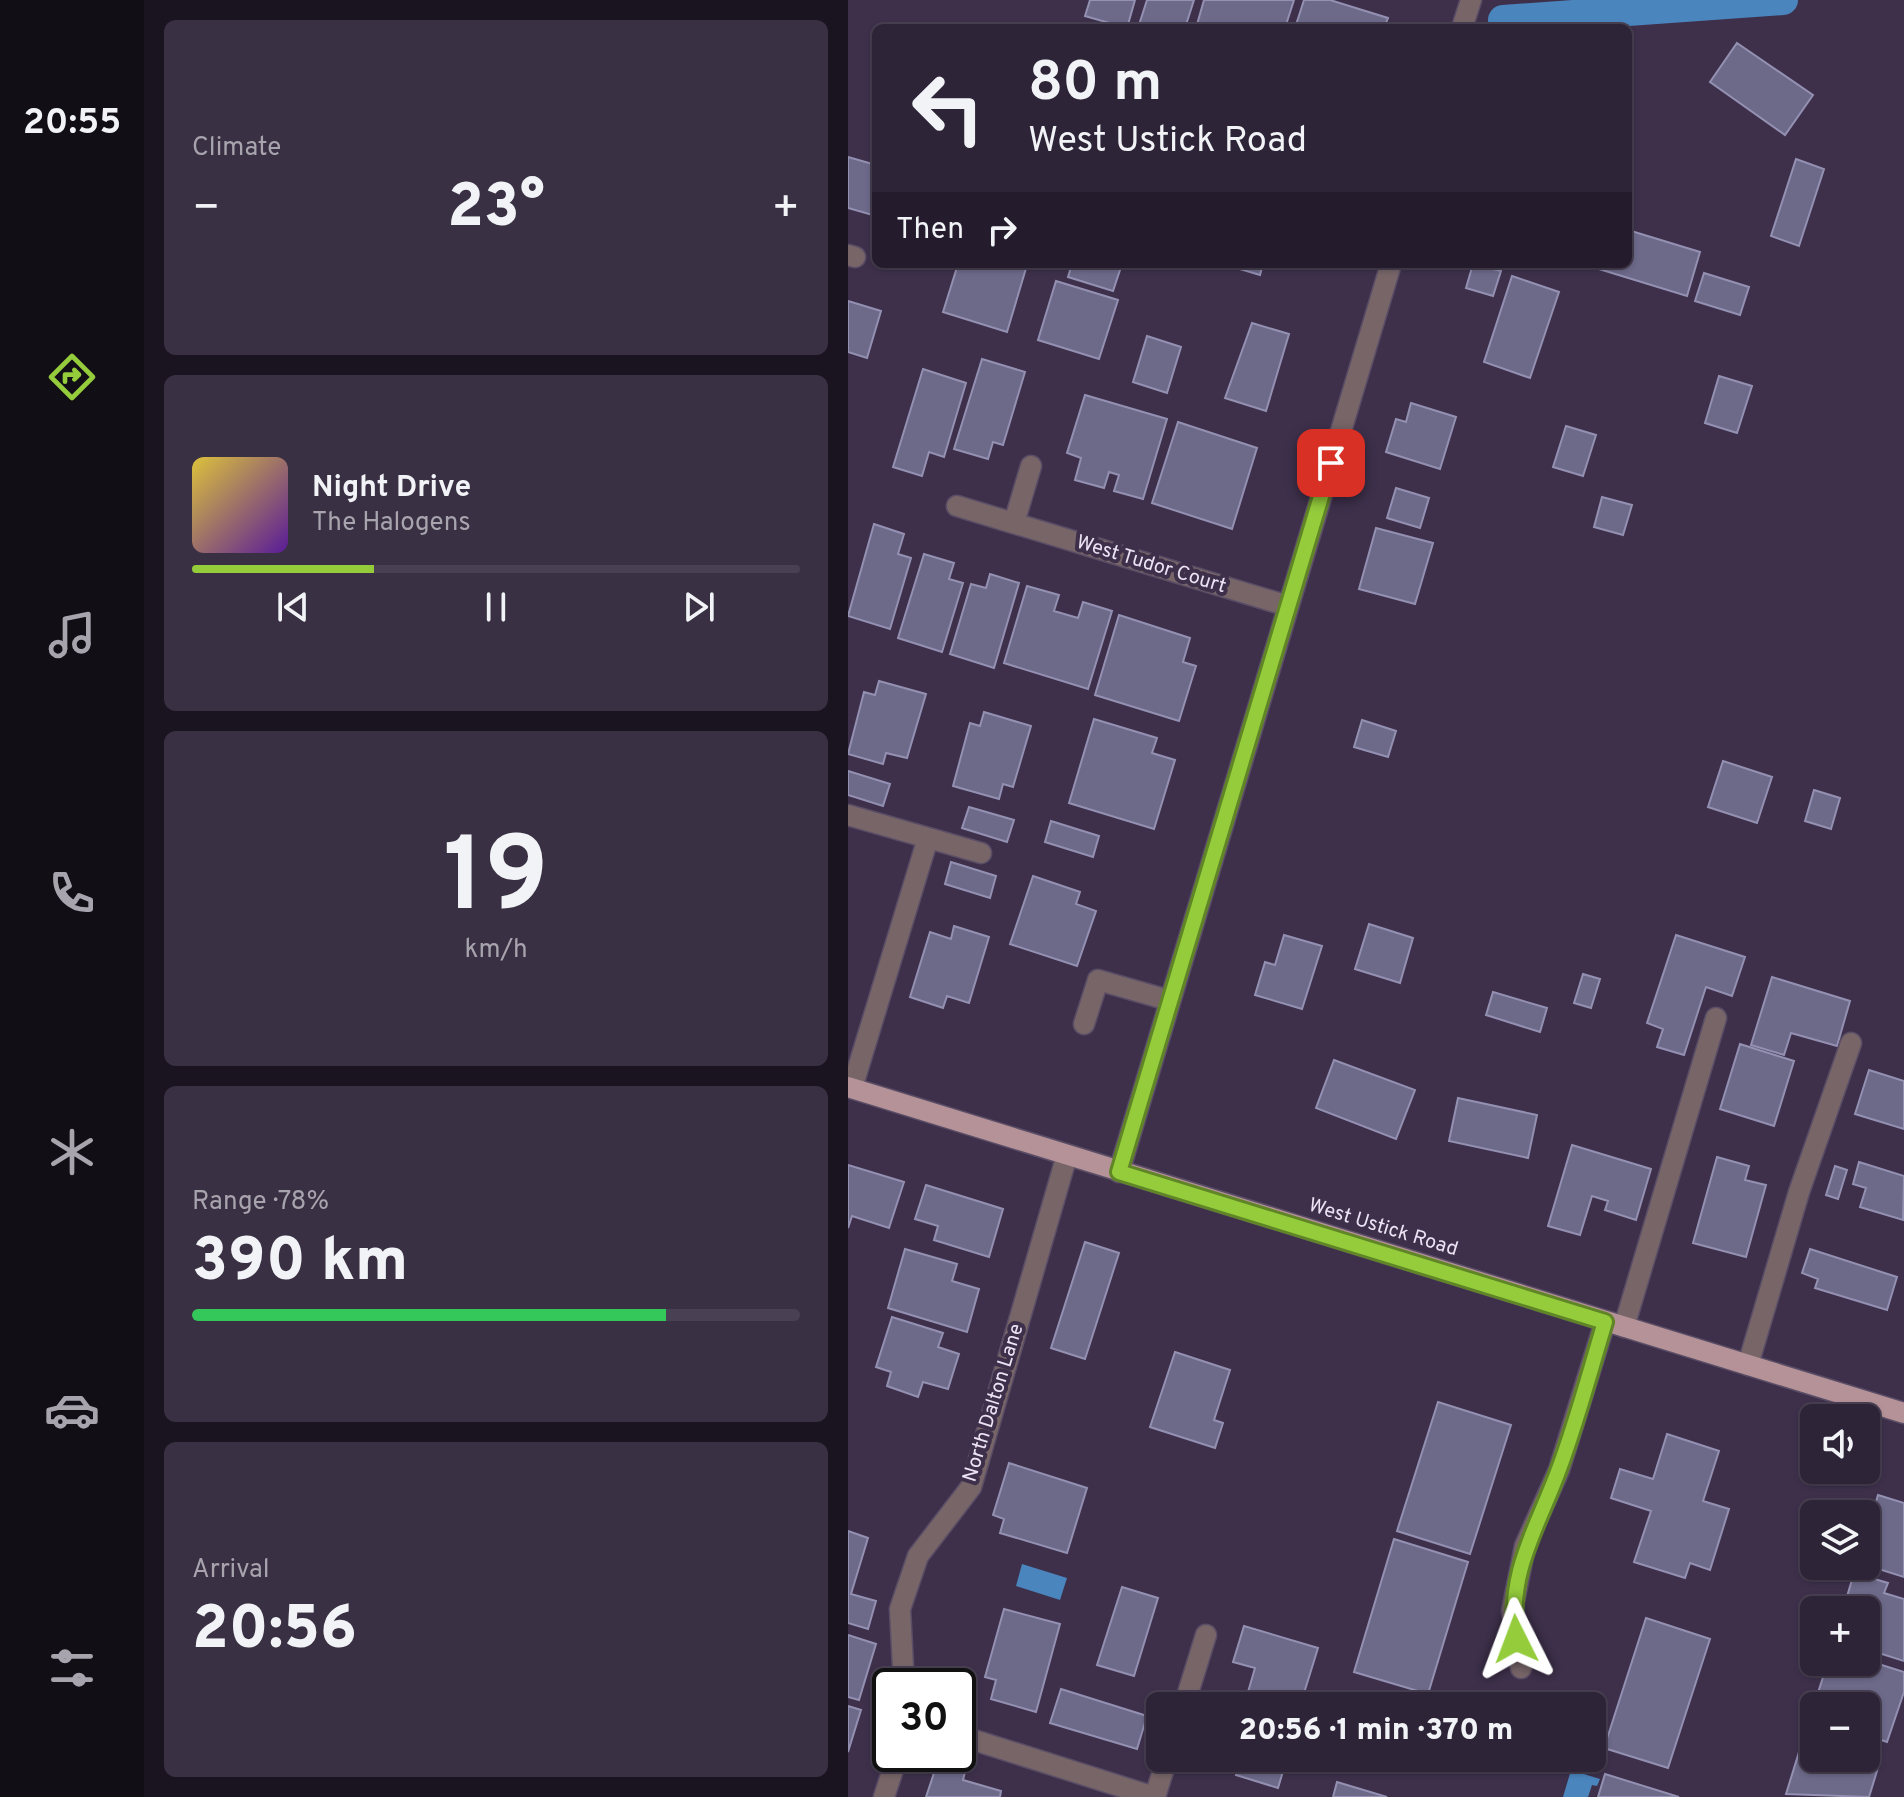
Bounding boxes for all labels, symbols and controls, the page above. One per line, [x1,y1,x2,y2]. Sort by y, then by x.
text: 80 m [1028,50,1162,120]
icon: left [896,56,1000,160]
text: 20:55 [23,101,121,147]
text: West Ustick Road [1028,119,1307,165]
text: Climate [192,132,281,165]
text: 23° [447,172,545,248]
text: − [192,182,220,238]
text: + [772,182,800,238]
icon: right [980,208,1024,252]
text: Then [896,212,964,249]
icon: directions [44,349,100,405]
pin [1297,429,1365,497]
icon: arrive [1309,441,1353,485]
text: Night Drive [312,470,471,507]
text: The Halogens [312,507,471,540]
street label: West Tudor Court [1073,530,1229,600]
icon: previous [271,585,315,629]
icon: pause [474,585,518,629]
icon: next [677,585,721,629]
icon: music [44,607,100,663]
text: 19 [443,816,549,948]
icon: phone [44,865,100,921]
text: km/h [464,934,528,967]
icon: climate [44,1124,100,1180]
text: Range · 78% [192,1186,329,1219]
street label: West Ustick Road [1305,1193,1461,1263]
text: 390 km [192,1226,408,1302]
street label: North Dalton Lane [958,1321,1030,1485]
icon: car [44,1382,100,1438]
map controls [1800,1404,1880,1772]
button: sound [1800,1404,1880,1484]
button: layers [1800,1500,1880,1580]
text: Arrival [192,1554,270,1587]
text: 20:56 [192,1594,357,1670]
button: + [1800,1596,1880,1676]
position arrow [1474,1597,1558,1681]
icon: filters [44,1640,100,1696]
speed limit sign: 30 [872,1668,976,1772]
button: − [1800,1692,1880,1772]
text: 20:56 · 1 min · 370 m [1239,1713,1513,1750]

